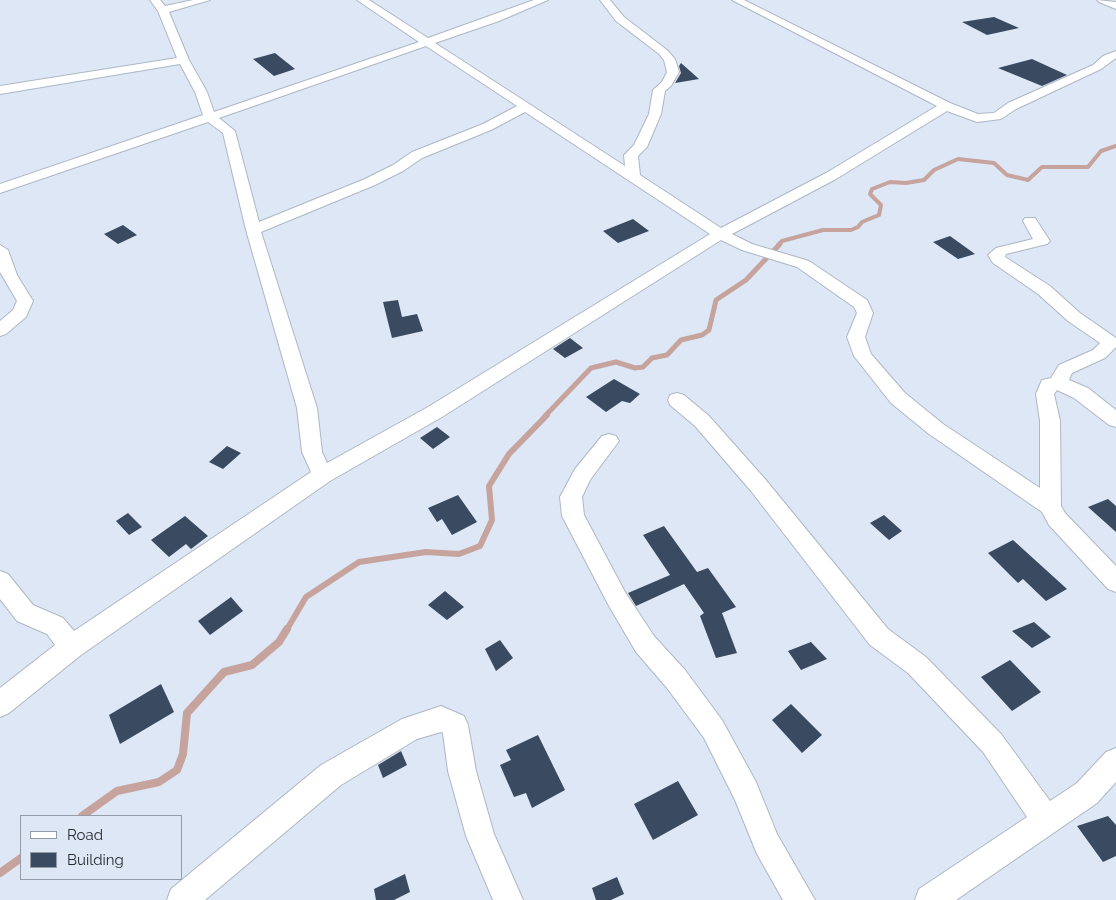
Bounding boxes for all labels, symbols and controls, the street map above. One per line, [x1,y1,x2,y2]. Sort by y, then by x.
legend [20,815,182,880]
text: Road [67,826,103,844]
text: Building [67,851,124,869]

